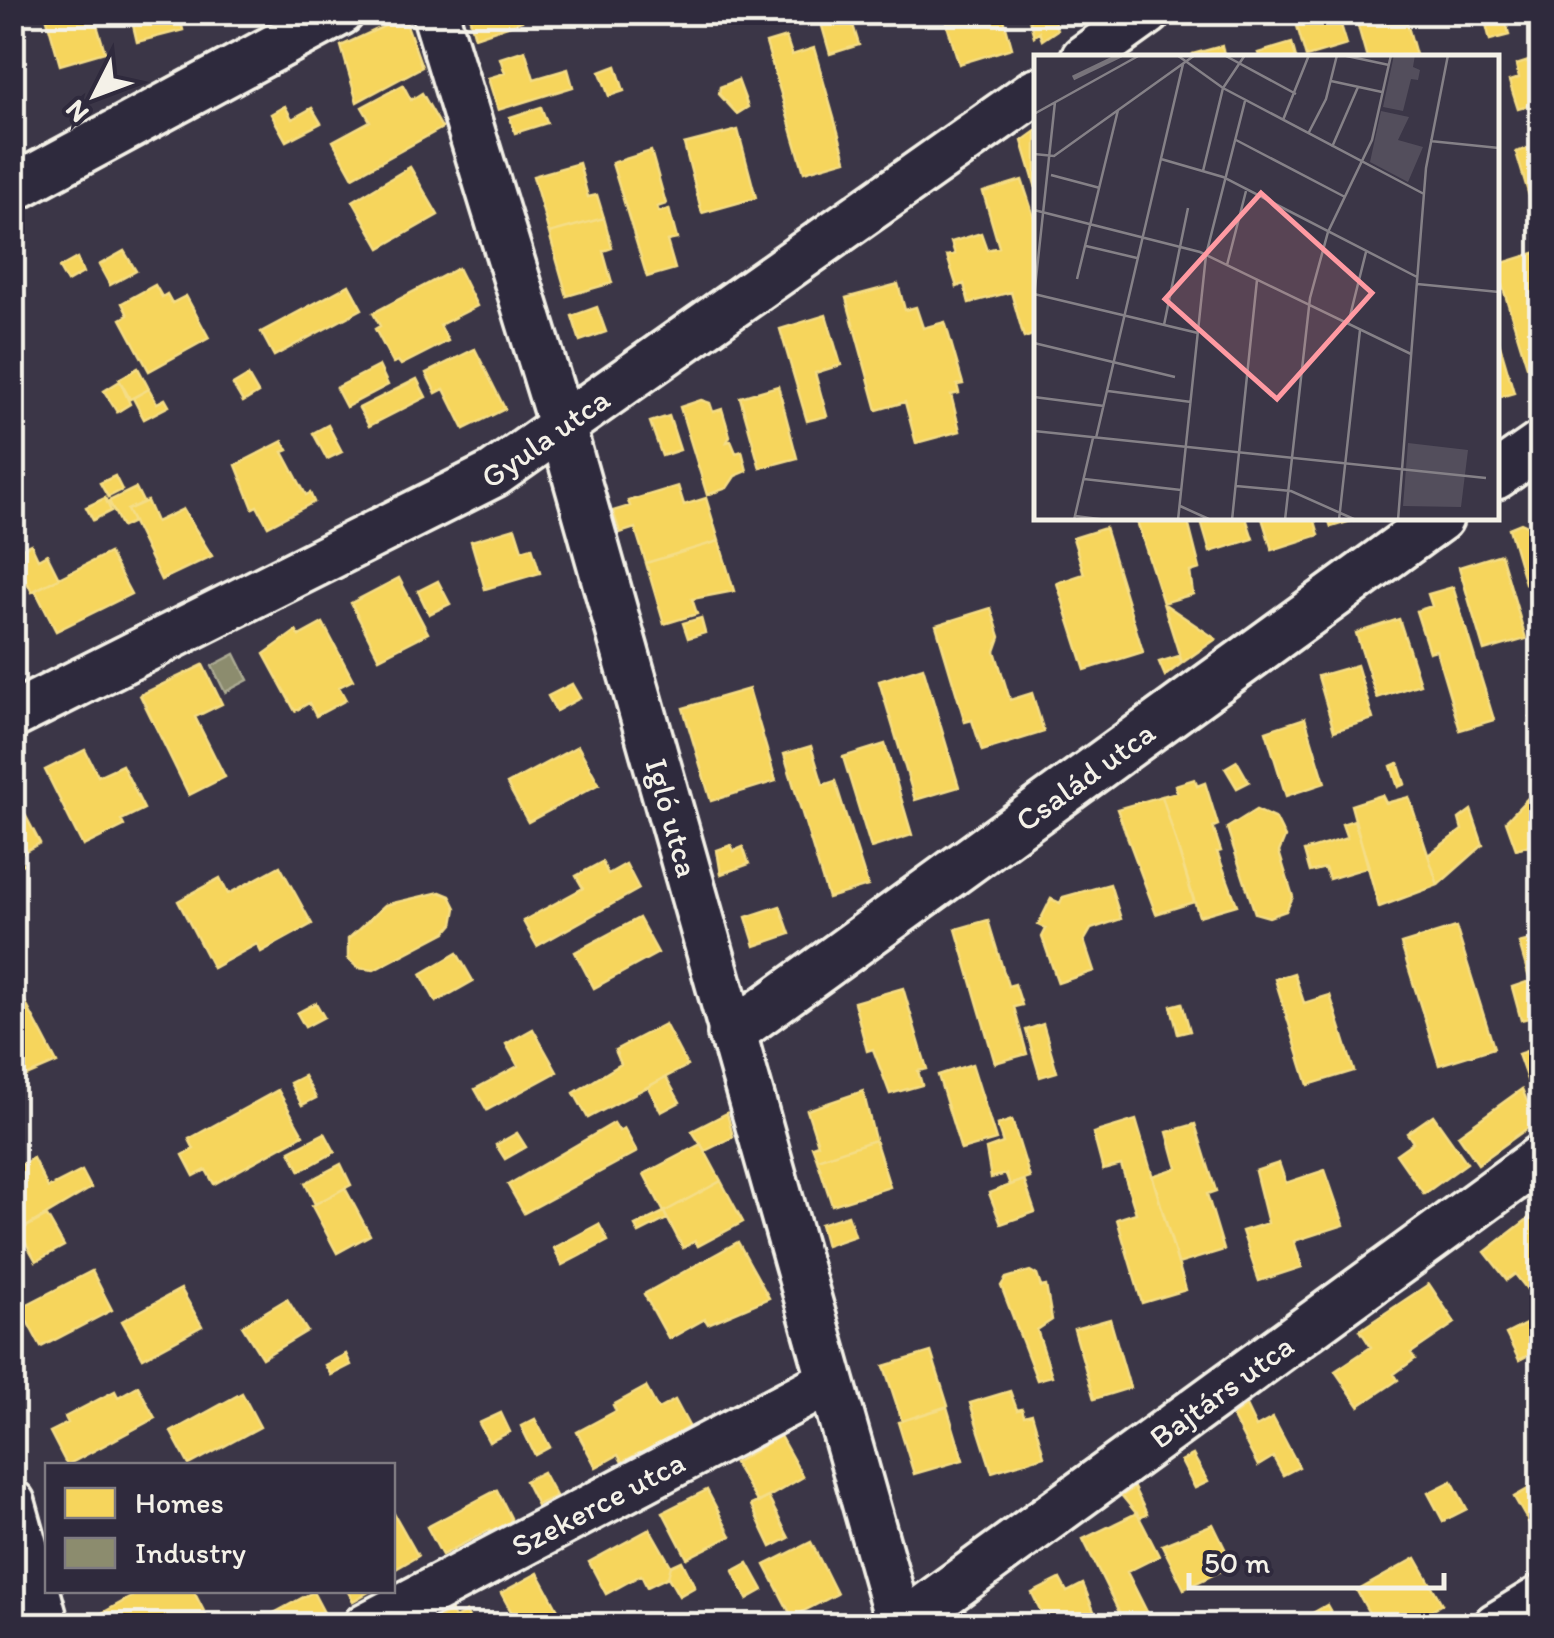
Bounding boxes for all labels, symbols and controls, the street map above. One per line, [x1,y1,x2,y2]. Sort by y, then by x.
north arrow [45,45,145,145]
inset map [1034,55,1499,520]
text: N [57,93,95,130]
street label: Gyula utca [475,379,617,496]
street label: Család utca [1008,713,1162,839]
street label: Igló utca [637,754,707,882]
street label: Bajtárs utca [1142,1326,1301,1456]
street label: Szekerce utca [505,1443,691,1565]
legend [45,1463,395,1593]
text: Homes [135,1484,224,1521]
scale bar [1189,1528,1444,1590]
text: Industry [135,1534,246,1571]
text: 50 m [1204,1544,1270,1581]

